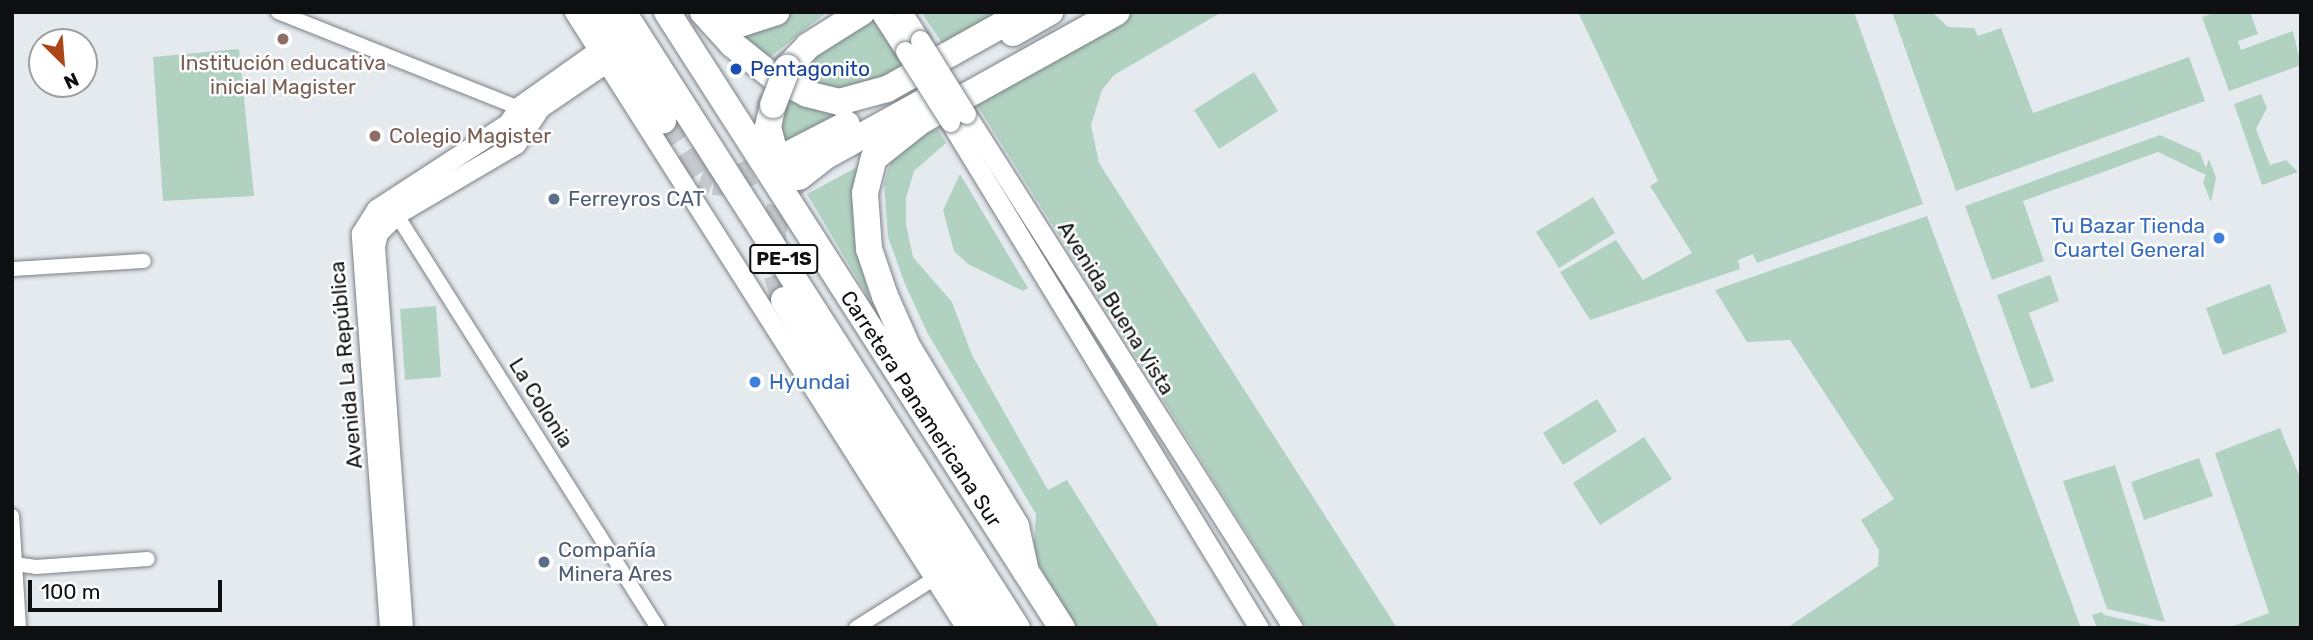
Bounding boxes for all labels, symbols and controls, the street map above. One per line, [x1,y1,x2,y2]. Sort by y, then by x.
north arrow [28,28,98,98]
marker: Institución educativa inicial Magister [275,31,291,47]
place label: Institución educativa inicial Magister [180,50,386,100]
place label: Pentagonito [750,56,870,82]
marker: Pentagonito [728,61,744,77]
text: N [60,67,82,94]
place label: Colegio Magister [389,123,551,149]
marker: Colegio Magister [367,128,383,144]
place label: Ferreyros CAT [568,186,705,212]
marker: Ferreyros CAT [546,191,562,207]
place label: Tu Bazar Tienda Cuartel General [2050,213,2205,263]
street label: Avenida Buena Vista [1052,216,1180,400]
marker: Tu Bazar Tienda Cuartel General [2211,230,2227,246]
road number: PE-1S [749,244,819,274]
street label: Avenida La República [324,260,368,470]
street label: Carretera Panamericana Sur [835,286,1007,532]
street label: La Colonia [504,353,578,453]
place label: Hyundai [769,369,850,395]
marker: Hyundai [747,374,763,390]
place label: Compañía Minera Ares [558,537,673,587]
marker: Compañía Minera Ares [536,554,552,570]
scale bar [32,566,226,610]
text: 100 m [41,579,100,604]

